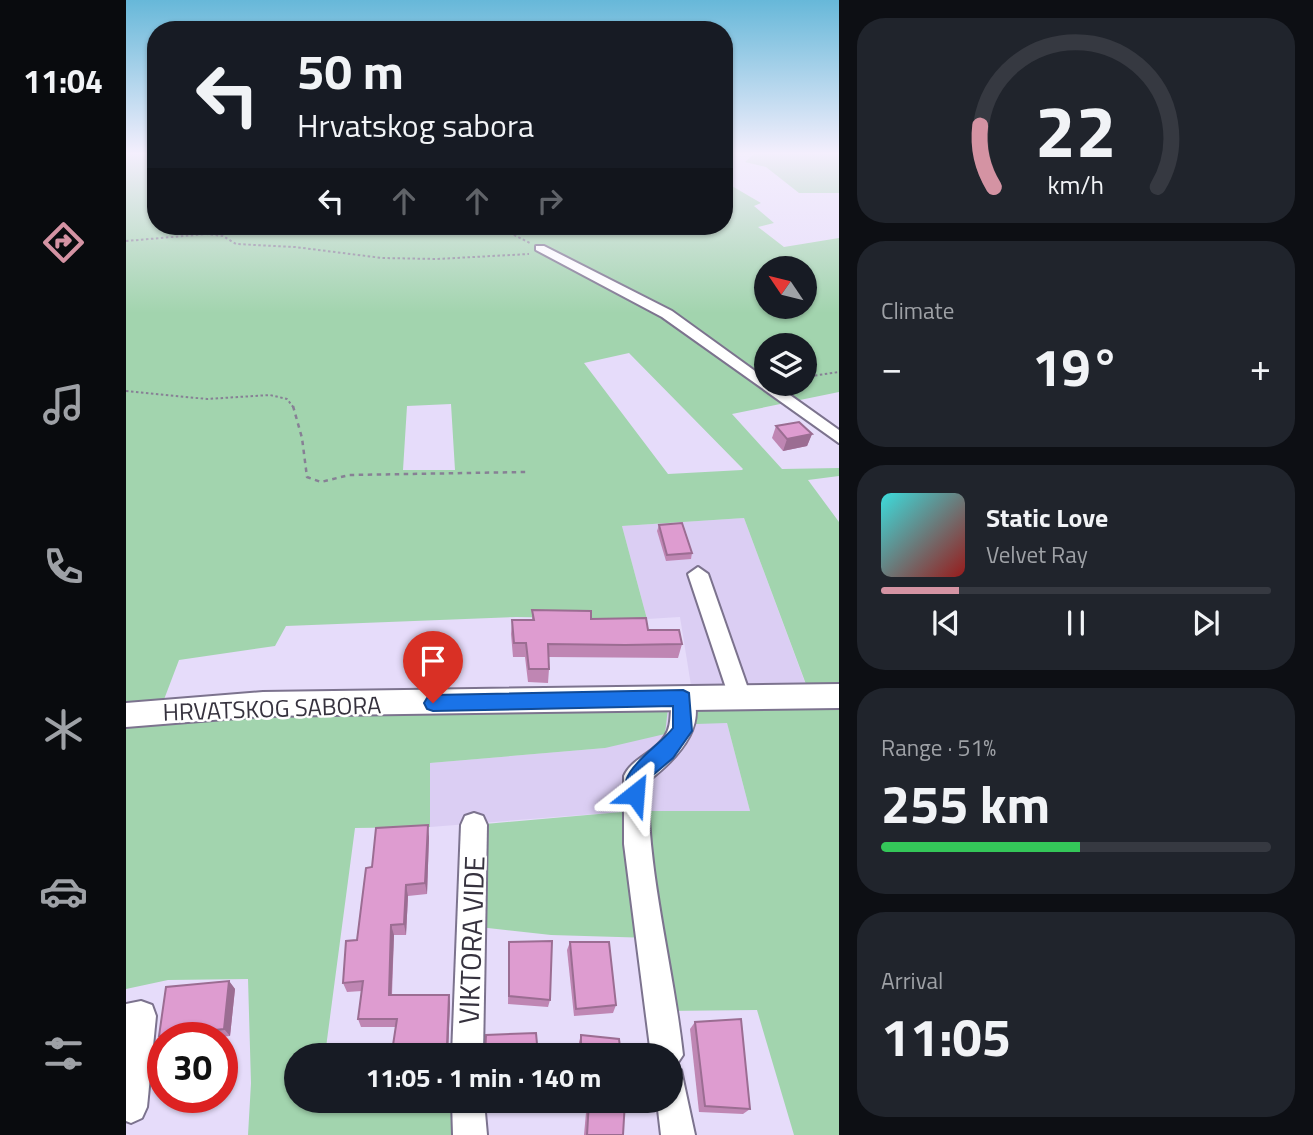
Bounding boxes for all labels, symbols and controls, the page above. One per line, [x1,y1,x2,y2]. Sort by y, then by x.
text: 50 m [297,33,404,108]
icon: left [182,49,273,140]
text: 11:04 [23,57,103,105]
text: 22 [1035,75,1117,185]
text: Hrvatskog sabora [297,101,534,149]
text: km/h [1048,166,1104,204]
icon: left [312,182,350,220]
icon: ahead [385,182,423,220]
icon: ahead [458,182,496,220]
icon: right [531,182,569,220]
icon: directions [39,218,88,267]
north arrow [754,256,817,318]
map controls [754,256,817,396]
text: Climate [881,293,954,328]
text: 19° [1032,327,1120,406]
button: layers [754,333,817,396]
text: − [881,338,902,396]
text: + [1250,338,1271,396]
icon: music [39,380,88,429]
text: Static Love [986,498,1108,537]
text: Velvet Ray [986,537,1088,572]
icon: phone [39,542,88,591]
icon: previous [927,604,965,642]
icon: pause [1057,604,1095,642]
icon: next [1187,604,1225,642]
pin [403,631,463,703]
icon: arrive [414,642,452,680]
street label: HRVATSKOG SABORA [162,686,382,730]
icon: climate [39,705,88,754]
text: Range · 51% [881,730,996,765]
position arrow [598,757,672,831]
text: 255 km [881,764,1050,843]
street label: VIKTORA VIDE [447,855,495,1025]
icon: car [39,867,88,916]
text: Arrival [881,963,943,998]
text: 11:05 [881,997,1011,1076]
speed limit sign: 30 [147,1022,238,1113]
icon: filters [39,1029,88,1078]
text: 11:05 · 1 min · 140 m [366,1058,601,1097]

